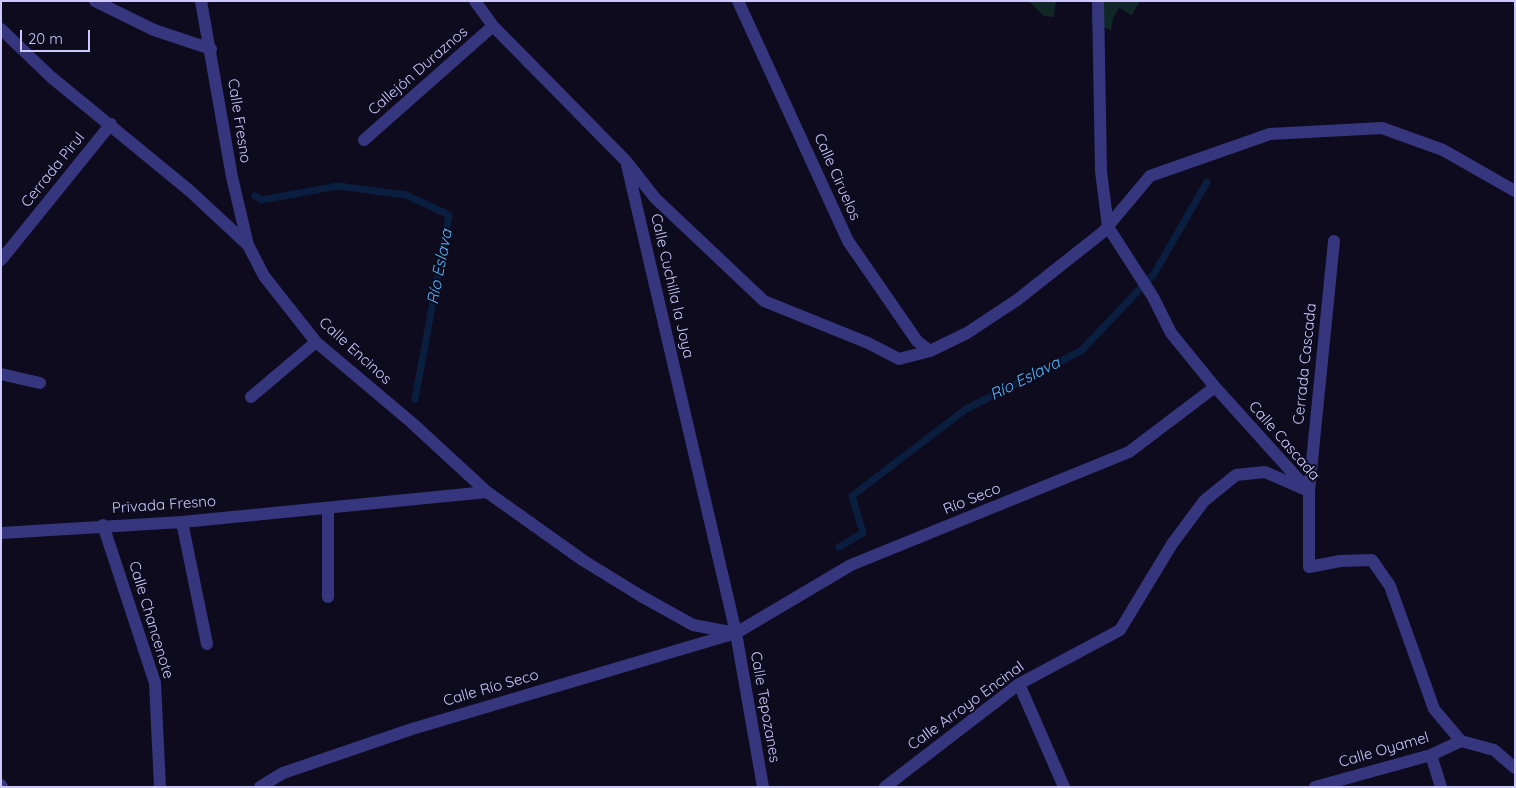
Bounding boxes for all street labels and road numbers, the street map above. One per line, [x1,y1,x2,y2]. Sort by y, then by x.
street label: Callejón Duraznos [365,23,471,119]
street label: Calle Fresno [223,77,255,165]
street label: Cerrada Pirul [17,129,89,211]
street label: Calle Ciruelos [810,131,864,223]
street label: Calle Cuchilla la Joya [647,212,697,360]
street label: Cerrada Cascada [1290,302,1320,426]
street label: Calle Encinos [315,314,395,388]
street label: Calle Cascada [1245,398,1323,484]
street label: Río Seco [941,479,1003,519]
street label: Privada Fresno [111,492,217,518]
street label: Calle Chancenote [125,559,177,681]
street label: Calle Tepozanes [746,650,784,764]
street label: Calle Arroyo Encinal [904,658,1028,754]
street label: Calle Río Seco [441,666,541,710]
street label: Calle Oyamel [1337,729,1431,771]

